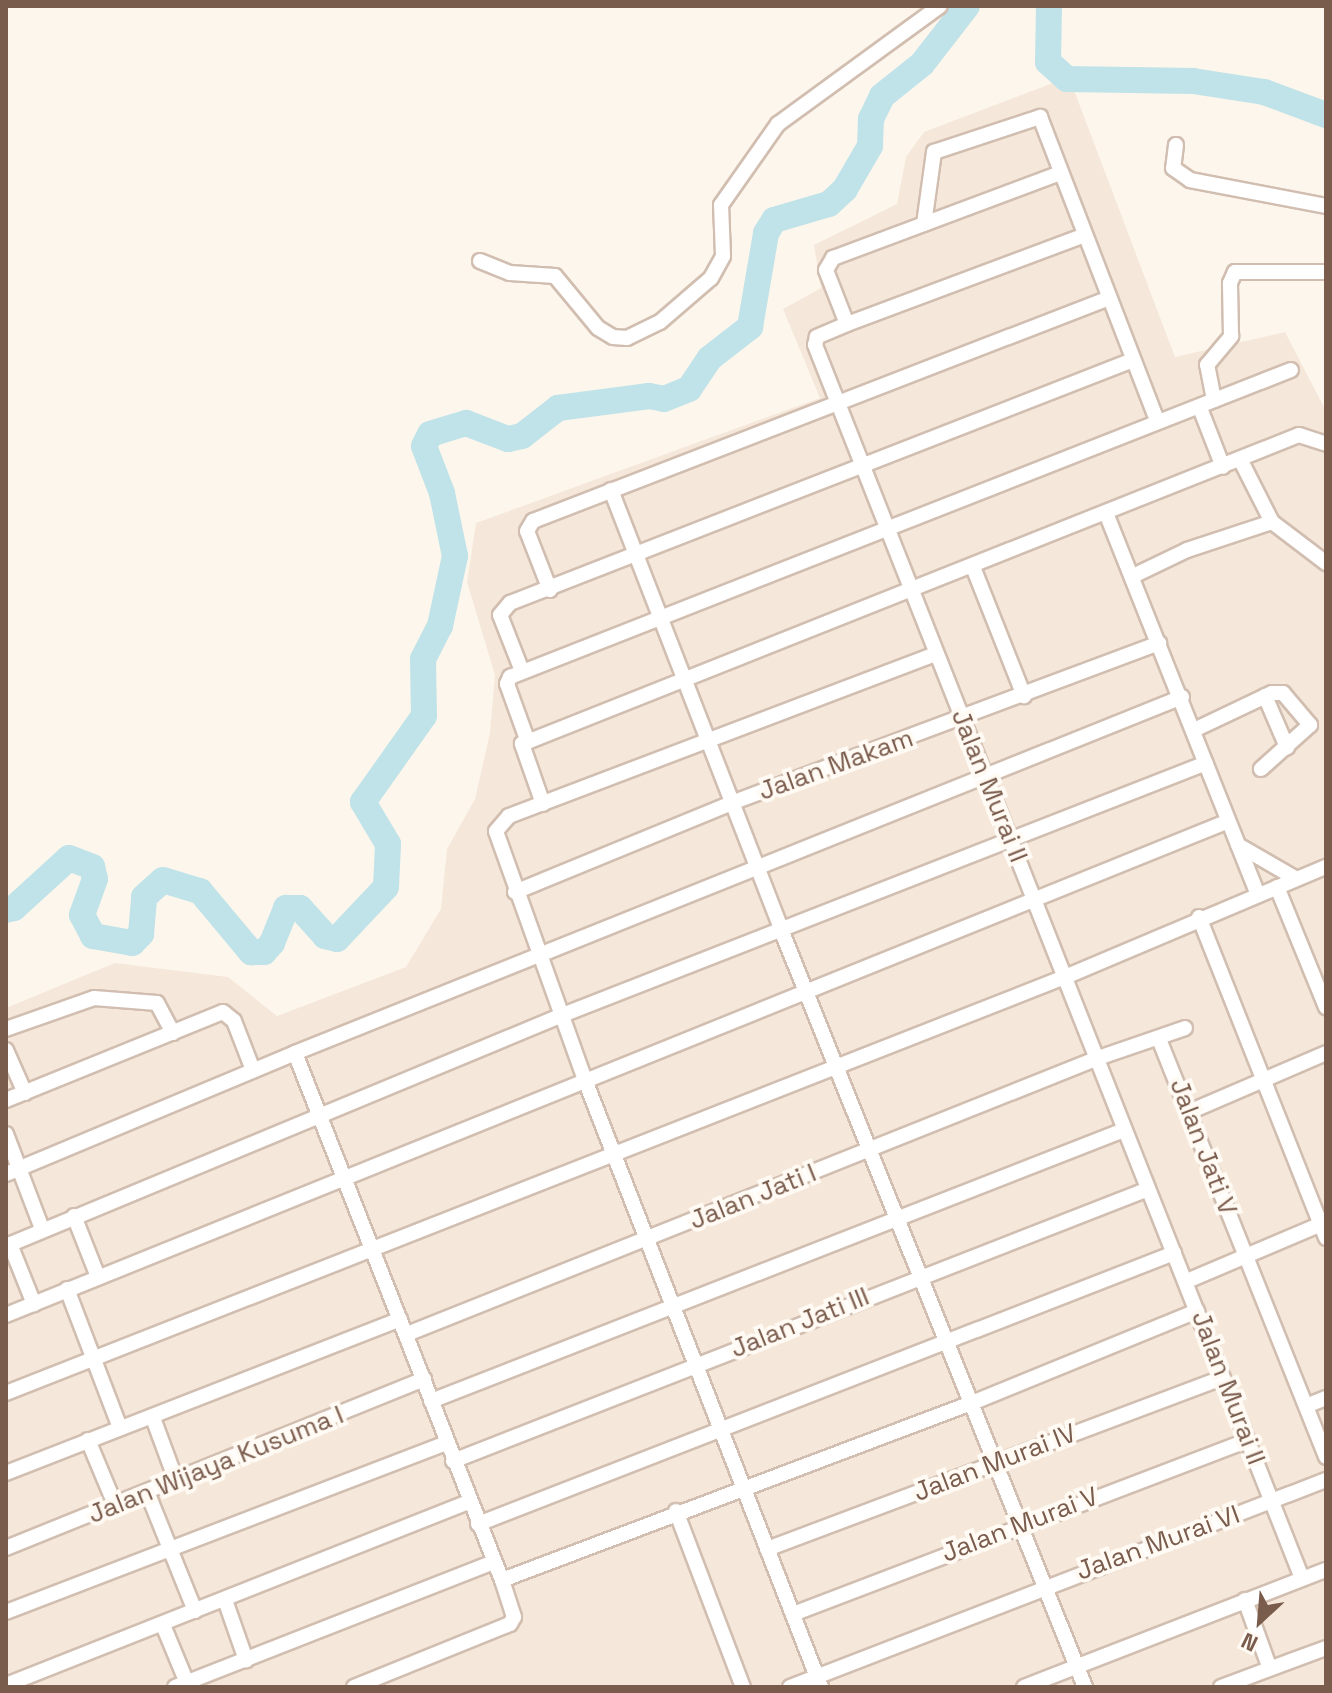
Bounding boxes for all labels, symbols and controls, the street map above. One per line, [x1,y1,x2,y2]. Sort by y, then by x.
street label: Jalan Murai II [944,705,1034,867]
street label: Jalan Makam [754,723,918,807]
street label: Jalan Jati V [1163,1074,1243,1220]
street label: Jalan Jati I [685,1157,821,1237]
street label: Jalan Jati III [726,1281,874,1365]
street label: Jalan Murai II [1184,1307,1272,1469]
street label: Jalan Wijaya Kusuma I [84,1399,348,1531]
street label: Jalan Murai IV [909,1418,1081,1508]
street label: Jalan Murai V [937,1481,1103,1569]
street label: Jalan Murai VI [1072,1499,1244,1587]
north arrow [1220,1581,1300,1661]
text: N [1237,1627,1262,1658]

